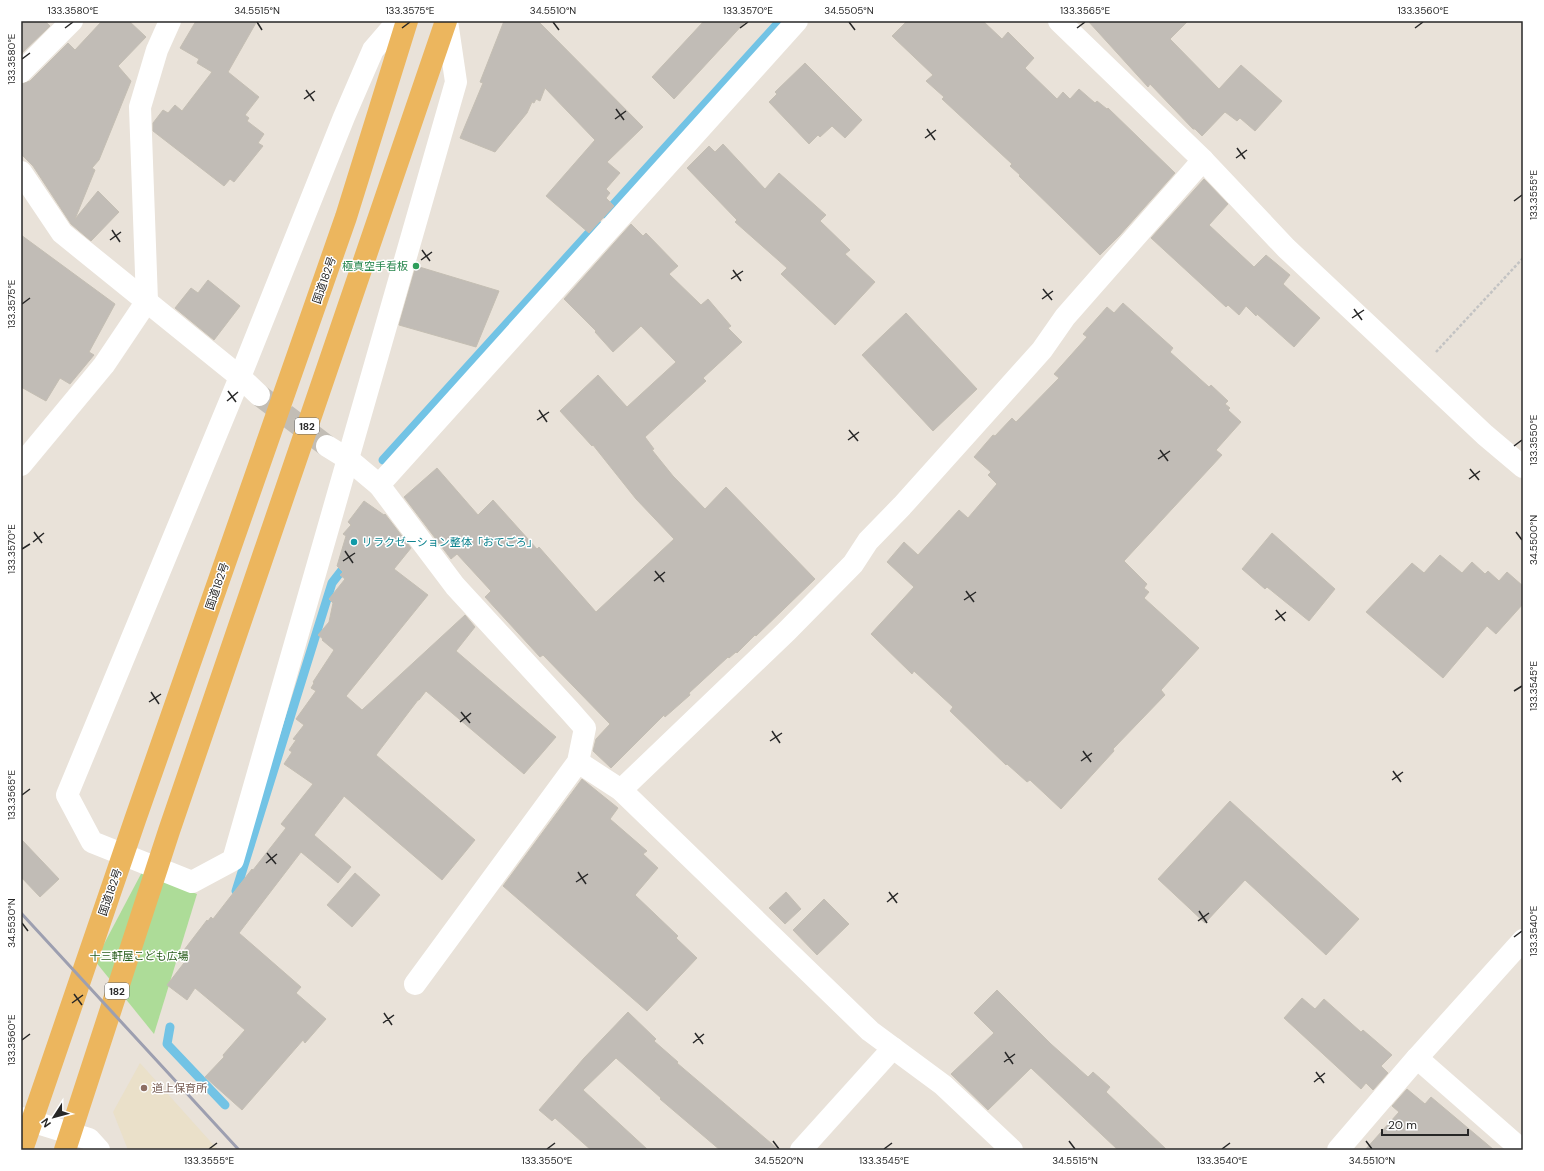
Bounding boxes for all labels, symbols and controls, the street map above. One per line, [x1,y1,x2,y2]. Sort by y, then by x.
text: 133.3580°E [48,4,99,17]
text: 34.5515°N [234,4,280,17]
text: 133.3575°E [386,4,435,17]
text: 34.5510°N [530,4,576,17]
text: 133.3570°E [723,4,773,17]
text: 34.5505°N [824,4,874,17]
text: 133.3565°E [1060,4,1110,17]
text: 133.3560°E [1397,4,1449,17]
text: 133.3580°E [5,33,18,84]
text: 133.3555°E [1527,170,1540,220]
street label: 国道182号 [309,254,339,306]
place label: 極真空手看板 [342,259,408,273]
marker: 極真空手看板 [411,261,421,271]
text: 133.3575°E [5,279,18,329]
text: 133.3550°E [1527,414,1540,465]
road number: 182 [295,418,319,434]
text: 34.5500°N [1527,515,1540,565]
text: 133.3570°E [5,524,18,574]
place label: リラクゼーション整体「おてごろ」 [362,535,538,549]
marker: リラクゼーション整体「おてごろ」 [349,537,359,547]
street label: 国道182号 [202,560,232,612]
text: 133.3545°E [1527,661,1540,711]
text: 133.3565°E [5,770,18,820]
street label: 国道182号 [95,866,125,918]
text: 34.5530°N [5,898,18,948]
text: 133.3540°E [1527,905,1540,956]
park label: 十三軒屋こども広場 [90,949,189,963]
road number: 182 [105,983,129,999]
text: 133.3560°E [5,1014,18,1066]
place label: 道上保育所 [152,1081,208,1095]
marker: 道上保育所 [139,1083,149,1093]
north arrow [34,1097,74,1137]
scale bar [1382,1111,1468,1137]
text: N [38,1116,54,1130]
text: 20 m [1388,1117,1417,1133]
text: 133.3555°E [184,1154,234,1167]
text: 133.3550°E [522,1154,573,1167]
text: 34.5520°N [755,1154,803,1167]
text: 133.3545°E [859,1154,909,1167]
text: 34.5515°N [1052,1154,1098,1167]
text: 133.3540°E [1197,1154,1248,1167]
text: 34.5510°N [1349,1154,1395,1167]

